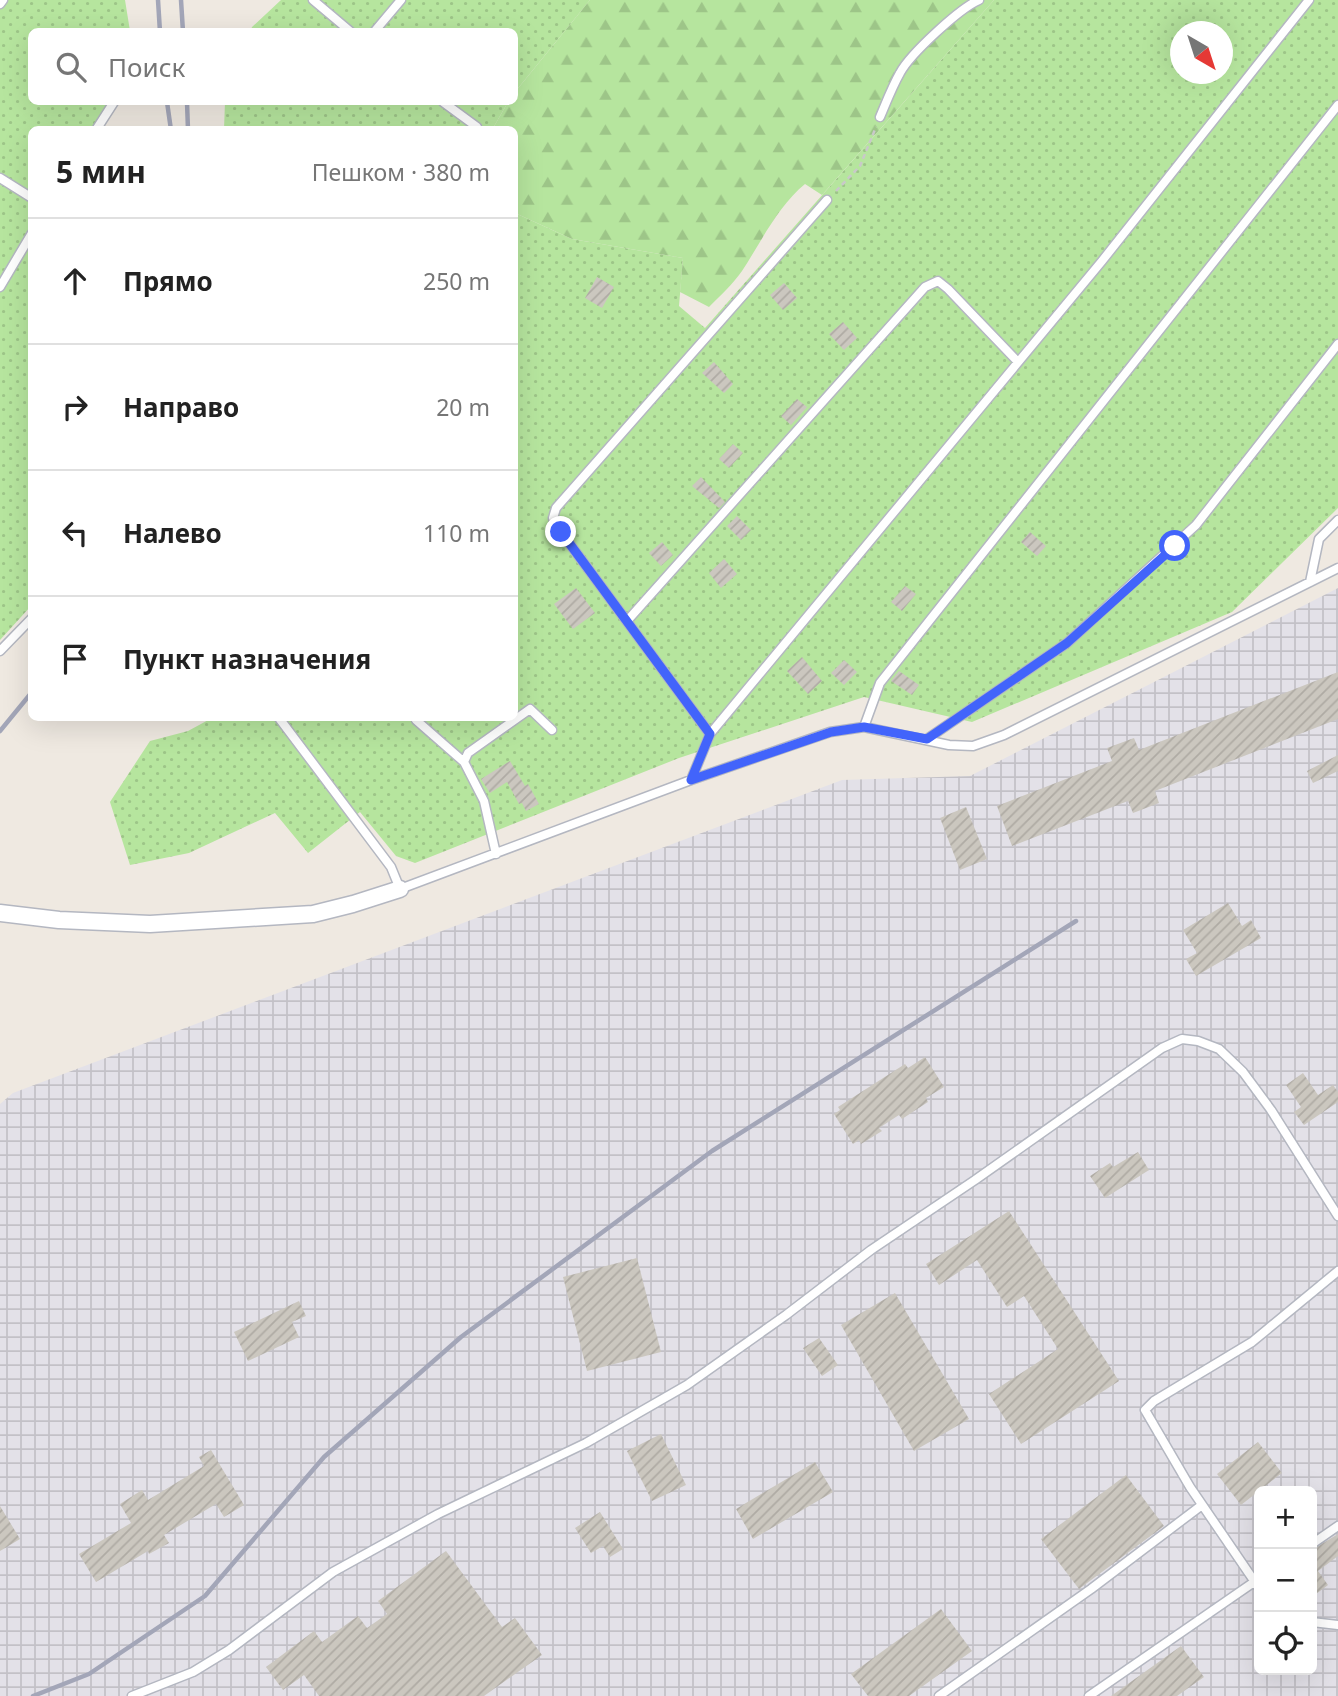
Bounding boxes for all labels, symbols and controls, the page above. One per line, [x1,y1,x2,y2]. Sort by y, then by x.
north arrow [1170,21,1233,84]
search box [28,28,518,105]
icon: search [52,48,90,86]
text: Поиск [108,49,185,85]
text: 5 мин [56,151,146,192]
text: Пешком · 380 m [312,156,490,188]
icon: ahead [56,262,94,300]
text: Прямо [123,263,213,299]
text: 250 m [423,265,490,297]
icon: right [56,388,94,426]
text: Направо [123,389,239,425]
text: 20 m [436,391,490,423]
icon: left [56,514,94,552]
text: Налево [123,515,222,551]
route end [545,516,576,547]
text: 110 m [423,517,490,549]
route start [1159,530,1190,561]
icon: arrive [56,640,94,678]
text: Пункт назначения [123,641,371,677]
map controls [1254,1486,1317,1675]
button: + [1254,1486,1317,1549]
button: − [1254,1549,1317,1612]
button: locate [1254,1612,1317,1675]

